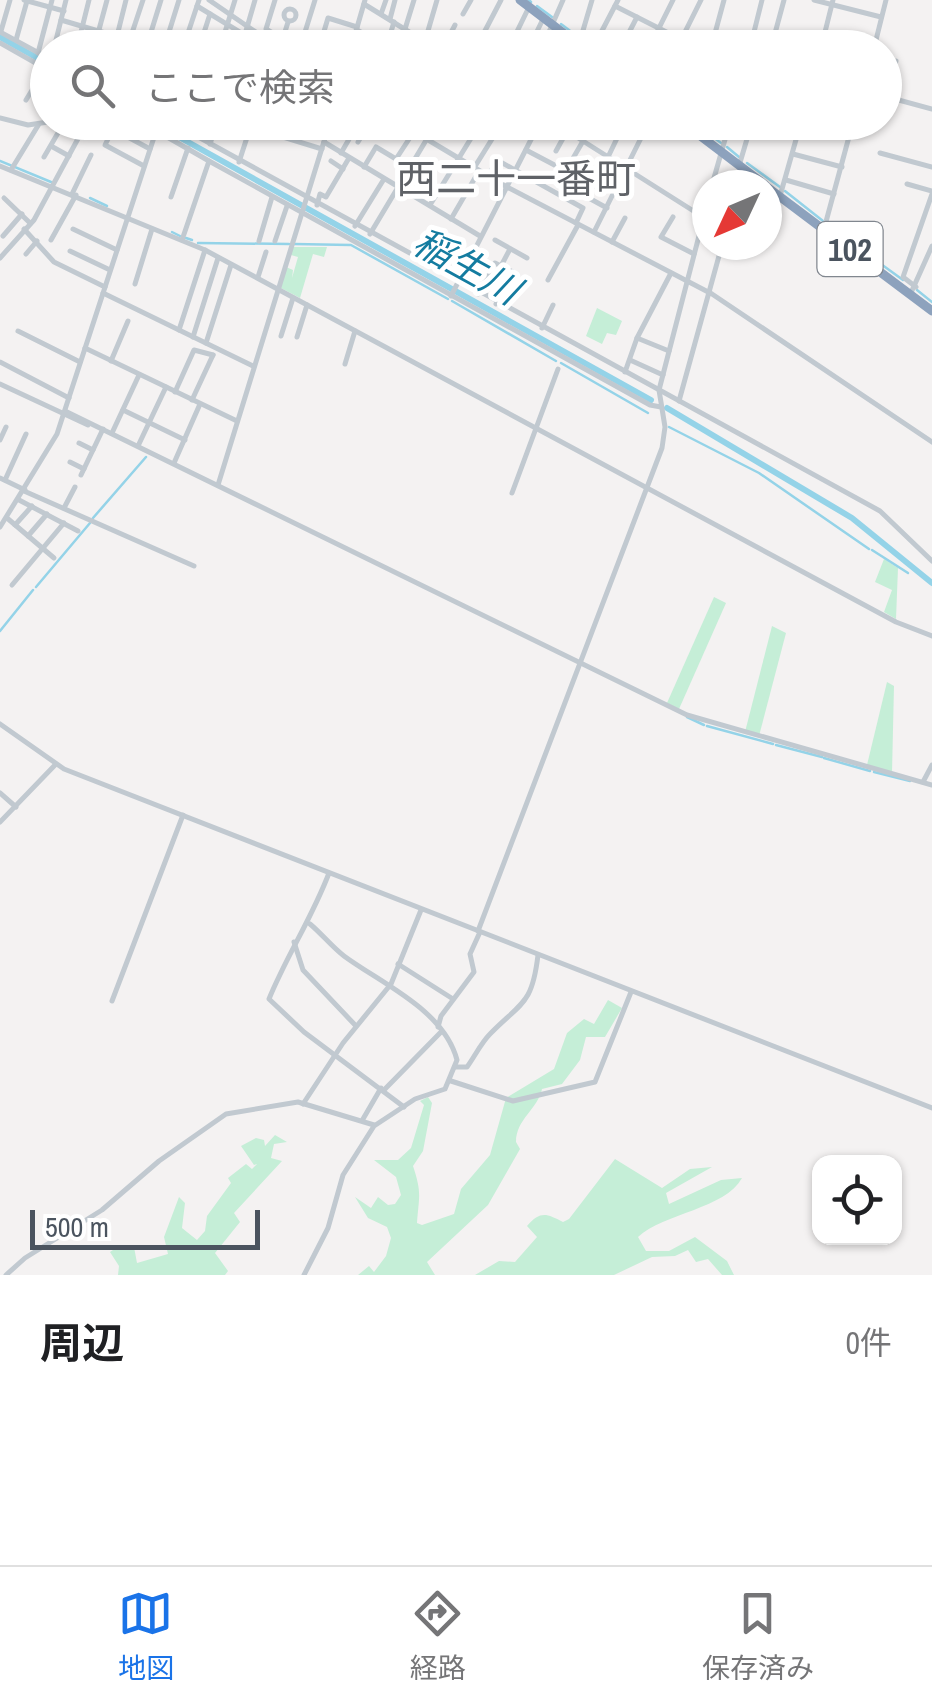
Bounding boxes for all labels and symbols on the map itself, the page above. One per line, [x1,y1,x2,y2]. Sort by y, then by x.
district label: 西二十一番町 [396,152,636,205]
north arrow [692,170,782,260]
water label: 稲生川 [405,216,533,318]
road number: 102 [818,222,882,276]
scale bar [30,1205,260,1250]

